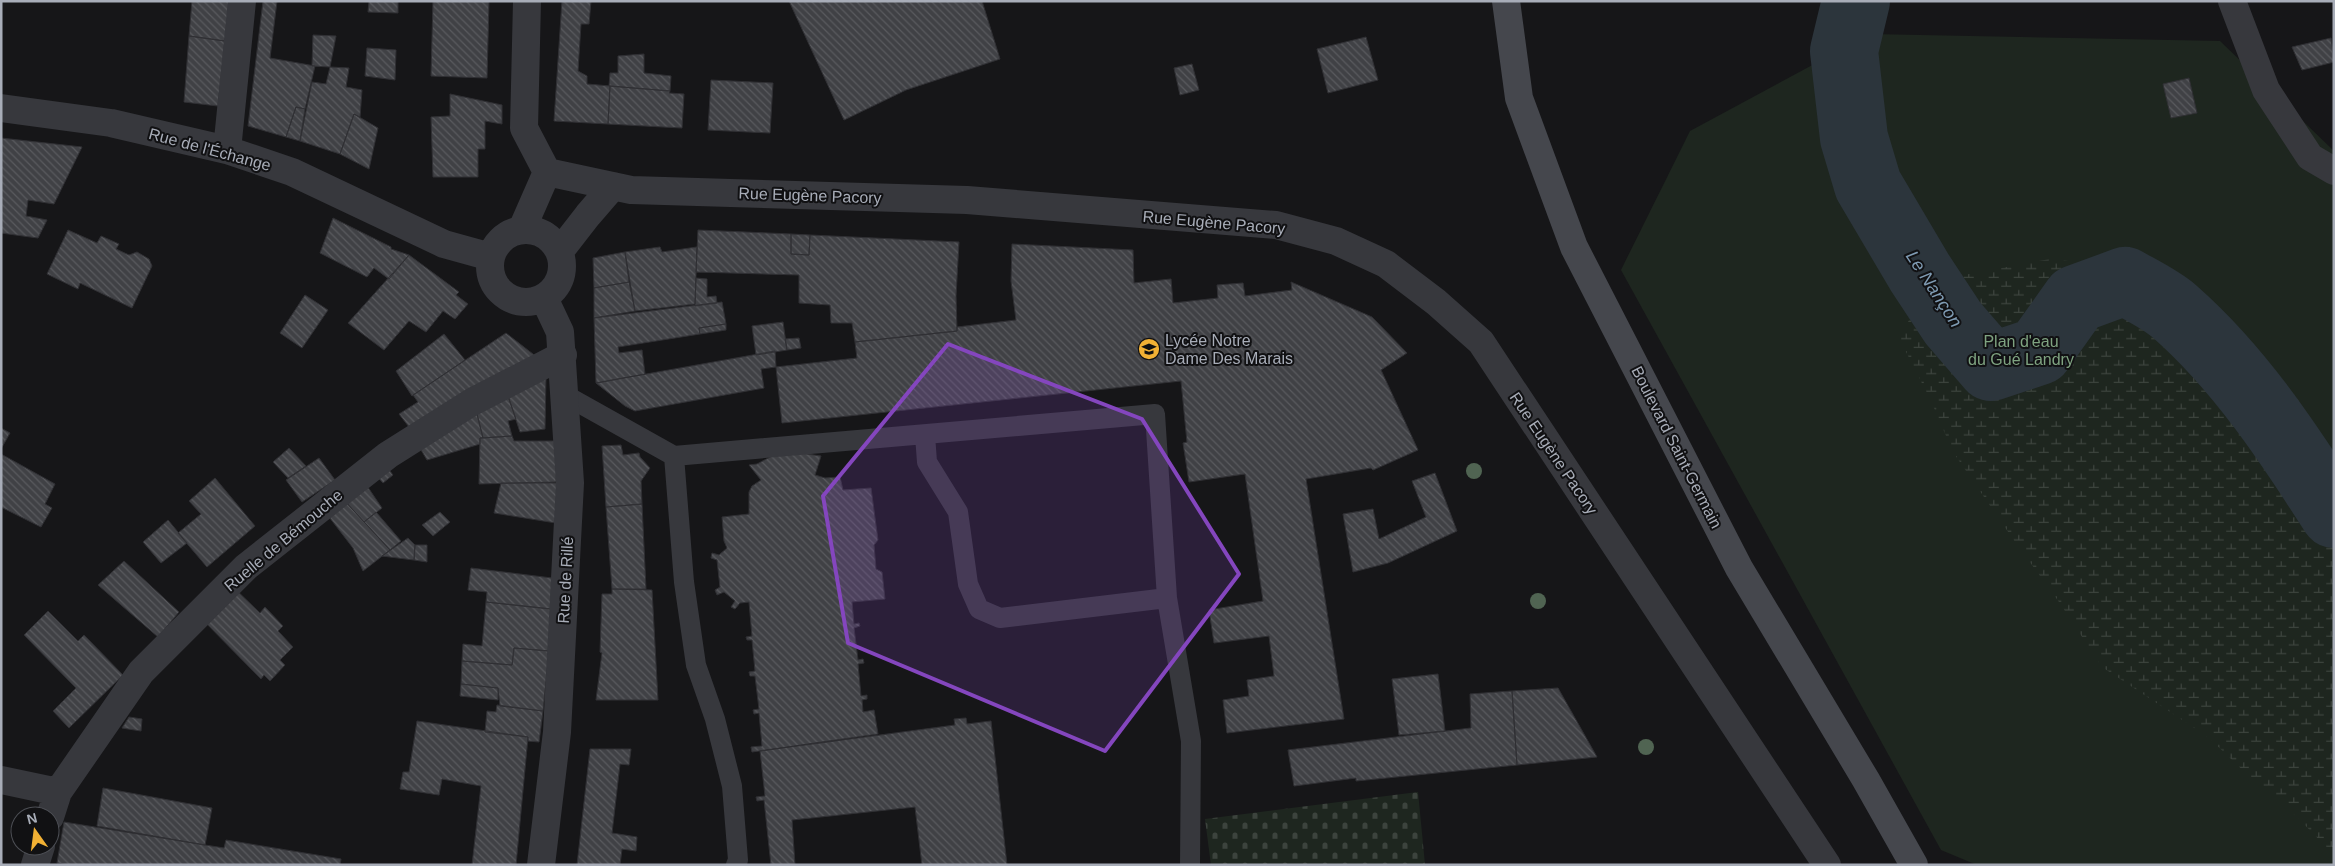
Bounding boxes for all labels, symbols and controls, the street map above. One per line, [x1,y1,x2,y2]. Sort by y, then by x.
street label: Rue de l'Échange [147,124,273,174]
street label: Rue Eugène Pacory [738,185,882,206]
street label: Rue Eugène Pacory [1142,208,1286,237]
water label: Le Nançon [1902,247,1966,331]
place label: Lycée Notre Dame Des Marais [1165,332,1293,367]
park label: Plan d'eau du Gué Landry [1968,333,2074,368]
school or university icon: Lycée Notre Dame Des Marais [1137,337,1161,361]
street label: Boulevard Saint-Germain [1628,363,1725,531]
street label: Rue Eugène Pacory [1506,389,1601,517]
street label: Ruelle de Bémouche [221,486,346,595]
street label: Rue de Rillé [555,536,576,624]
north arrow [10,806,60,856]
text: N [25,809,39,827]

